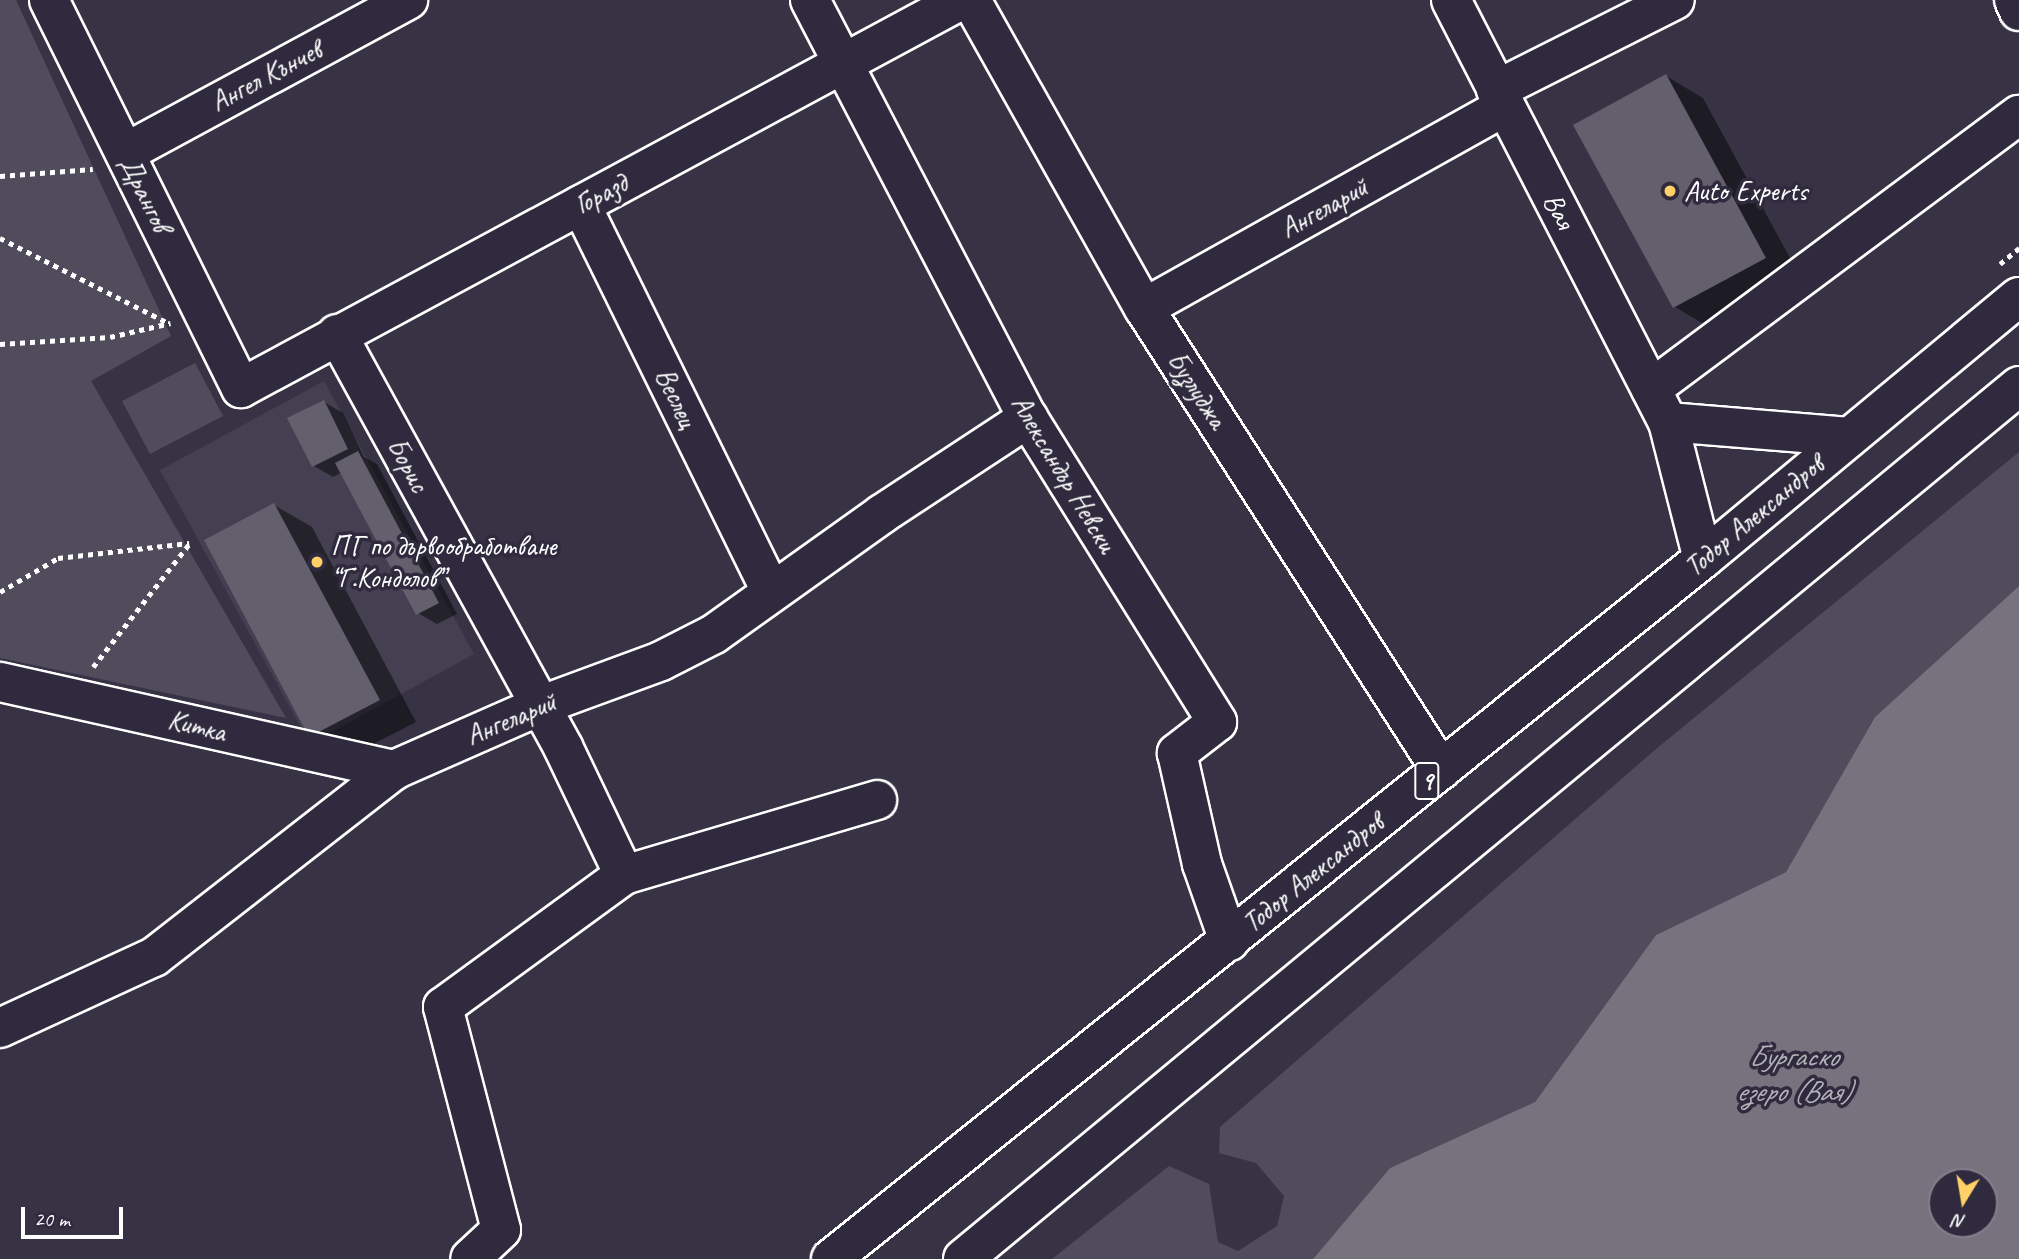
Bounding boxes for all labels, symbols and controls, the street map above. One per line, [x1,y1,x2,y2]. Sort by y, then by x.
street label: Ангел Кънчев [205,33,327,119]
street label: Дрангов [112,151,178,237]
street label: Горазд [569,166,633,222]
street label: Ангеларий [1274,170,1374,246]
place label: Auto Experts [1684,174,1807,208]
marker: Auto Experts [1662,183,1678,199]
street label: Вая [1536,188,1582,234]
street label: Бузлуджа [1160,345,1234,435]
street label: Веслец [647,363,705,433]
street label: Александър Невски [1004,389,1124,559]
street label: Борис [380,432,436,498]
street label: Тодор Александров [1678,448,1830,584]
place label: ПГ по дървообработване “Г.Кондолов” [331,529,558,595]
marker: ПГ по дървообработване “Г.Кондолов” [309,554,325,570]
street label: Ангеларий [461,685,561,753]
street label: Китка [165,703,229,749]
road number: 9 [1413,758,1441,804]
street label: Тодор Александров [1236,806,1390,940]
water label: Бургаско езеро (Вая) [1736,1038,1850,1108]
north arrow [1928,1168,1998,1238]
scale bar [24,1192,126,1236]
text: 20 m [34,1206,70,1232]
text: N [1951,1209,1967,1235]

